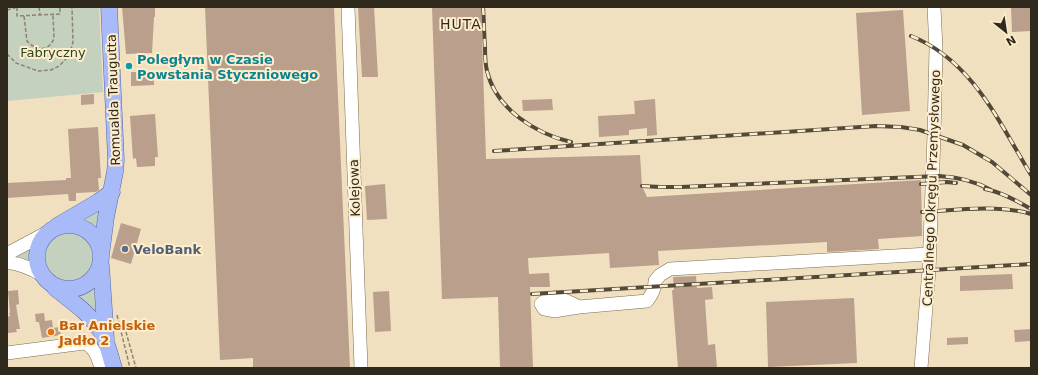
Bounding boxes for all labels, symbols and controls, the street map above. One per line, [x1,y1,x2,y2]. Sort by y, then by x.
north arrow [986,12,1026,52]
district label: HUTA [440,16,482,32]
text: N [1004,32,1018,48]
street label: Romualda Traugutta [104,34,123,166]
park label: Fabryczny [20,45,86,60]
place label: Poległym w Czasie Powstania Styczniowego [137,52,318,82]
marker: Poległym w Czasie Powstania Styczniowego [124,61,134,71]
street label: Centralnego Okręgu Przemysłowego [920,69,943,307]
street label: Kolejowa [346,159,363,217]
place label: VeloBank [133,242,201,257]
marker: VeloBank [120,244,130,254]
place label: Bar Anielskie Jadło 2 [58,318,156,348]
marker: Bar Anielskie Jadło 2 [46,327,56,337]

